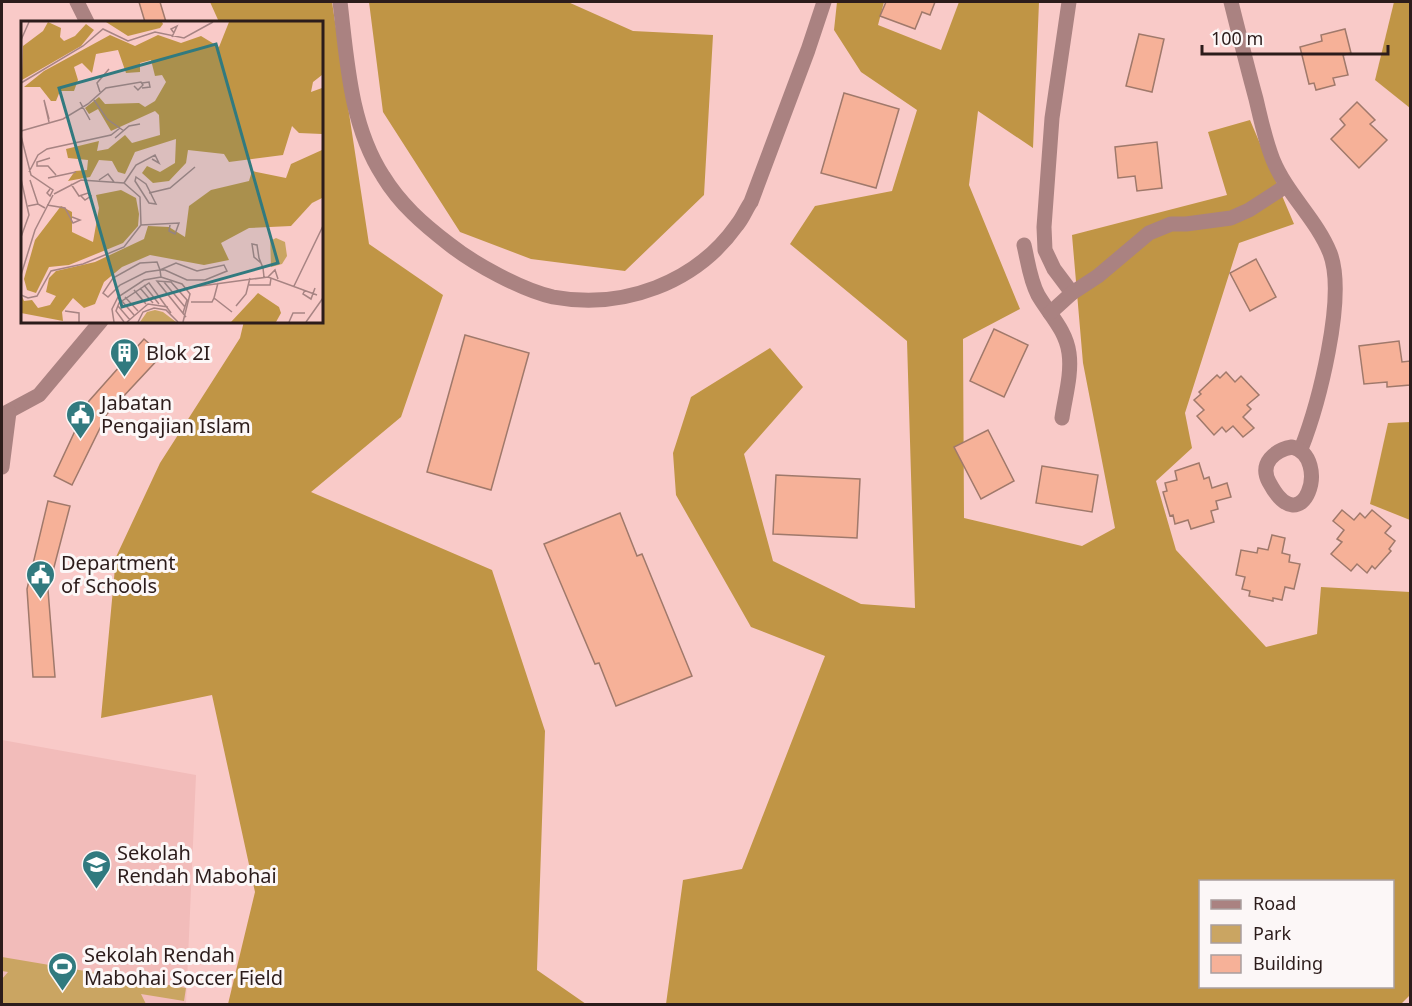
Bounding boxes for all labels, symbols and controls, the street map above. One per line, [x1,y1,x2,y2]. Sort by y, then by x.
scale bar [1202,18,1388,56]
inset map [21,21,322,322]
text: 100 m [1211,26,1263,50]
building icon: Blok 2I [109,336,141,378]
place label: Blok 2I [146,339,210,366]
place label: Jabatan Pengajian Islam [99,389,251,439]
public building icon: Jabatan Pengajian Islam [64,398,96,440]
place label: Department of Schools [61,549,175,599]
public building icon: Department of Schools [24,558,56,600]
place label: Sekolah Rendah Mabohai [117,839,277,889]
school or university icon: Sekolah Rendah Mabohai [80,848,112,890]
legend [1199,880,1394,988]
text: Road [1253,891,1296,915]
text: Park [1253,921,1291,945]
place label: Sekolah Rendah Mabohai Soccer Field [84,941,283,991]
sports icon: Sekolah Rendah Mabohai Soccer Field [47,950,79,992]
text: Building [1253,951,1323,975]

